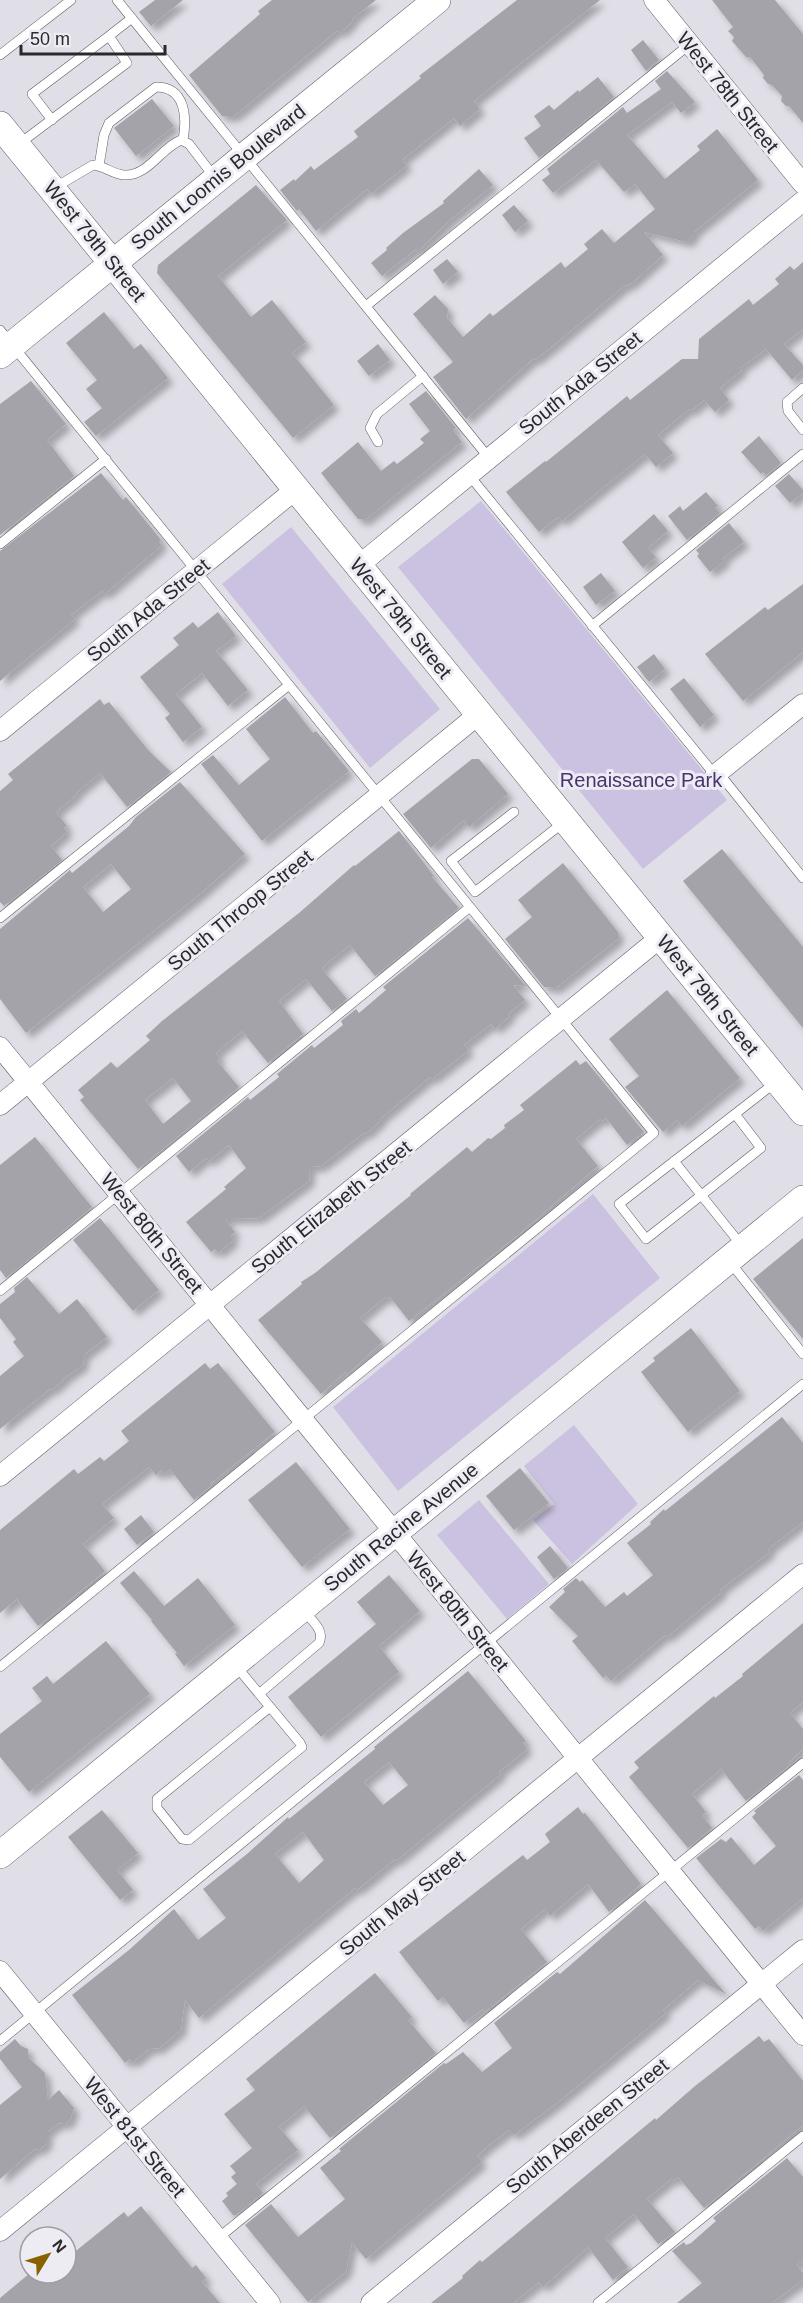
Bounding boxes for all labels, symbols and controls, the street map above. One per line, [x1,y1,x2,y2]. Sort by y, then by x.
scale bar [21,18,165,56]
street label: West 78th Street [673,27,784,157]
text: 50 m [30,29,70,49]
street label: South Loomis Boulevard [126,100,310,254]
street label: West 79th Street [40,176,151,306]
street label: South Ada Street [514,327,646,439]
street label: West 79th Street [346,553,457,683]
street label: South Ada Street [82,554,214,666]
park label: Renaissance Park [560,769,723,791]
street label: South Throop Street [163,845,317,975]
street label: West 79th Street [653,930,764,1060]
street label: South Elizabeth Street [247,1136,416,1278]
street label: West 80th Street [97,1168,208,1298]
street label: South Racine Avenue [319,1458,483,1596]
street label: West 80th Street [403,1546,514,1676]
street label: South May Street [335,1846,469,1960]
street label: South Aberdeen Street [501,2053,673,2198]
street label: West 81st Street [80,2073,190,2202]
north arrow [18,2225,78,2285]
text: N [49,2236,70,2256]

